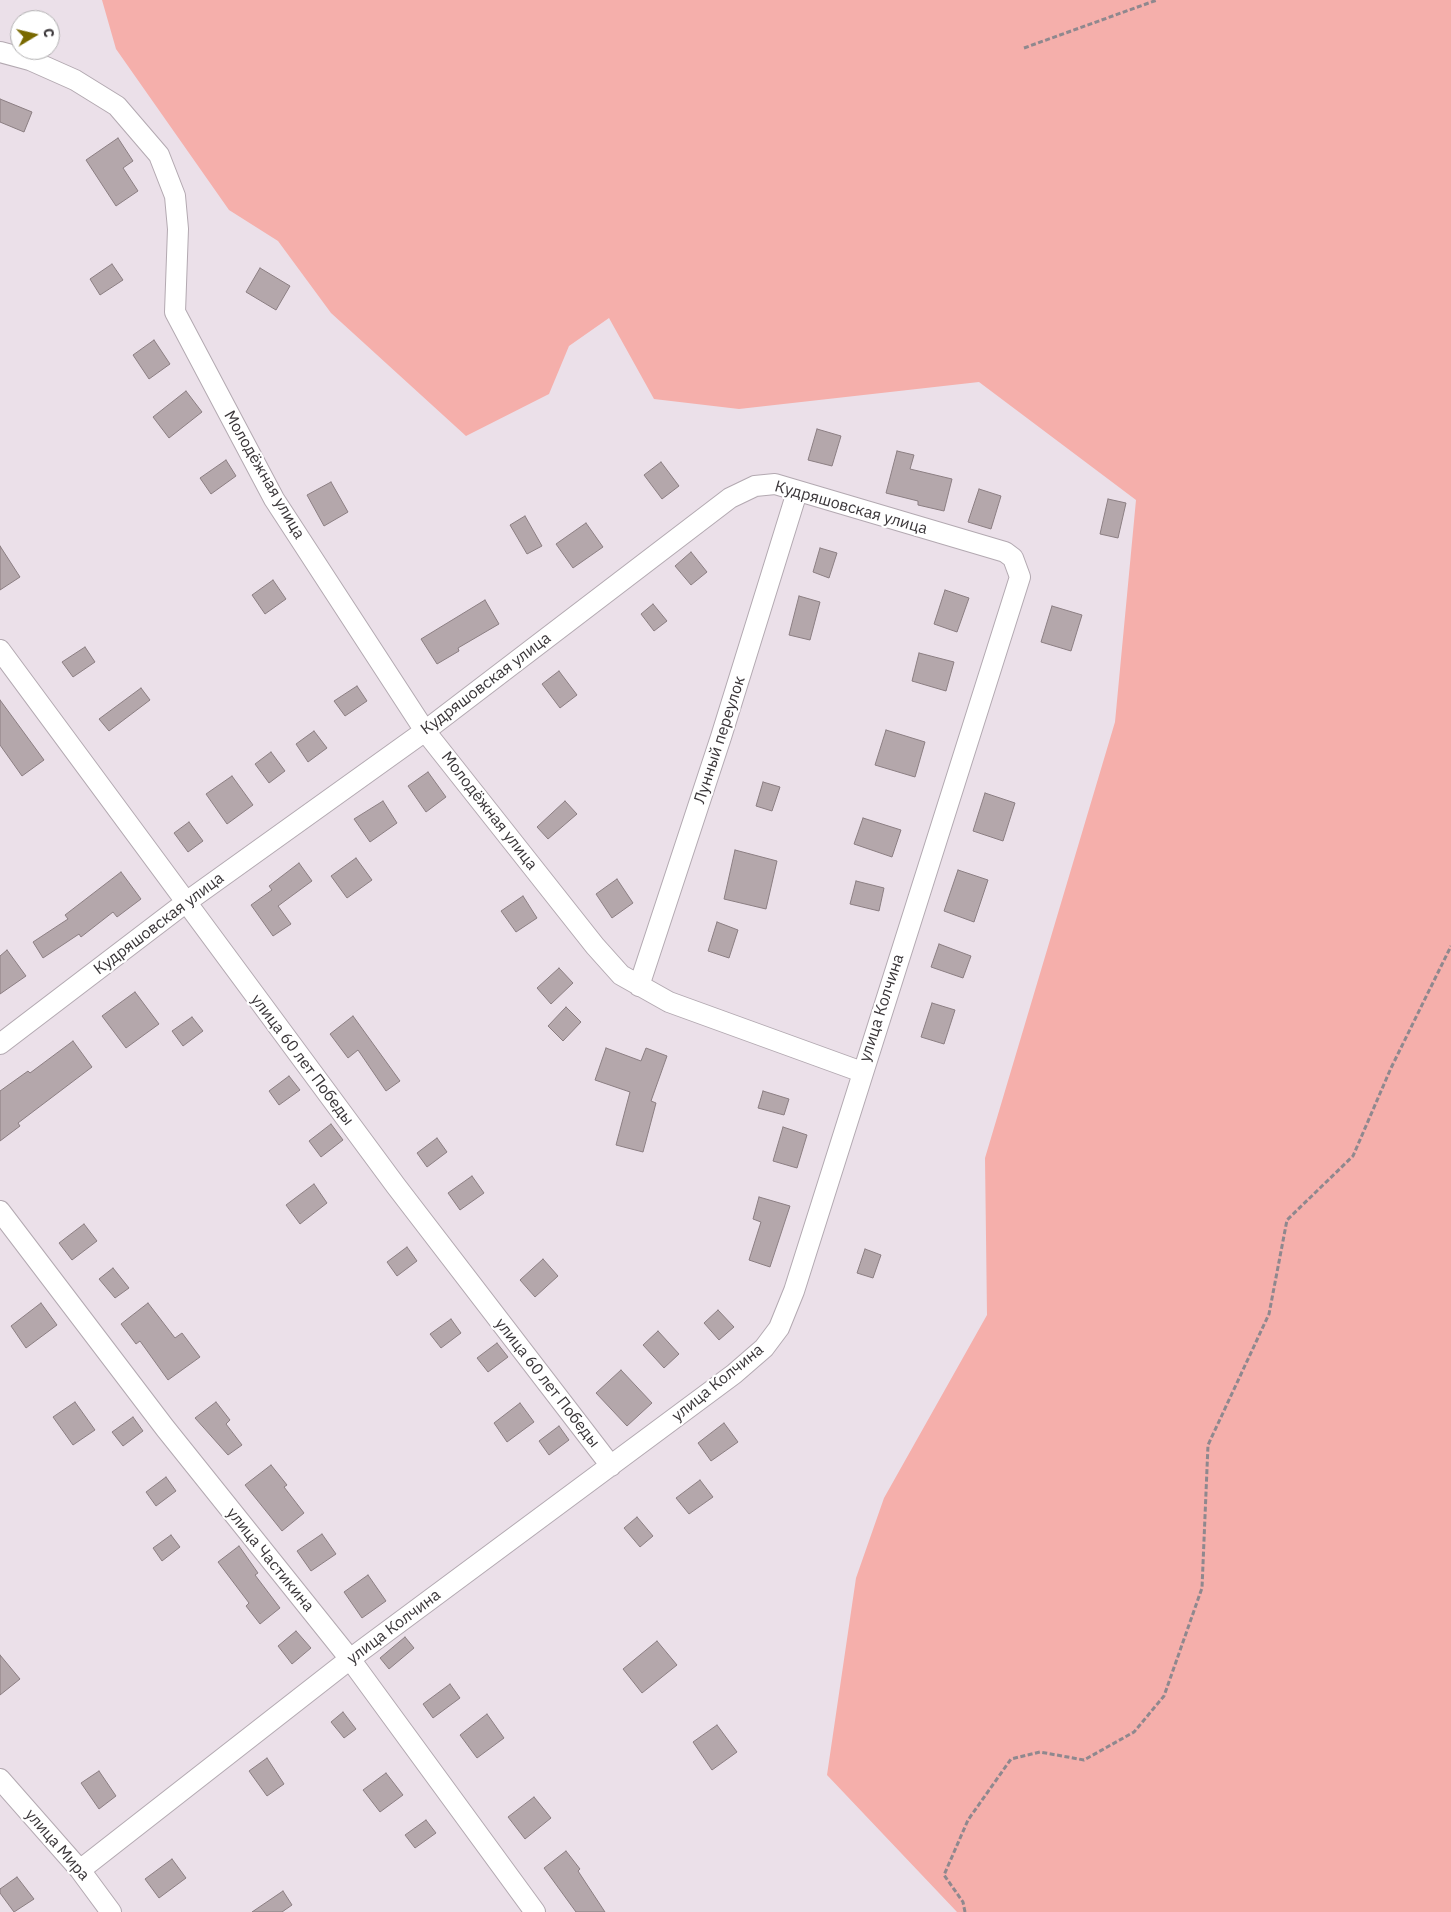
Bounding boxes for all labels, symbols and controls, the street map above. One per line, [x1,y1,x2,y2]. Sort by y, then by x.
north arrow [10,10,60,60]
text: С [39,27,58,39]
street label: Молодёжная улица [219,407,309,543]
street label: Кудряшовская улица [772,477,930,539]
street label: Кудряшовская улица [417,629,555,739]
street label: Лунный переулок [690,674,750,806]
street label: Молодёжная улица [437,748,541,874]
street label: Кудряшовская улица [90,869,228,979]
street label: улица Колчина [856,952,908,1064]
street label: улица 60 лет Победы [246,991,358,1129]
street label: улица 60 лет Победы [490,1314,604,1452]
street label: улица Колчина [668,1340,768,1426]
street label: улица Частикина [222,1504,318,1616]
street label: улица Колчина [343,1586,445,1668]
street label: улица Мира [21,1805,93,1885]

